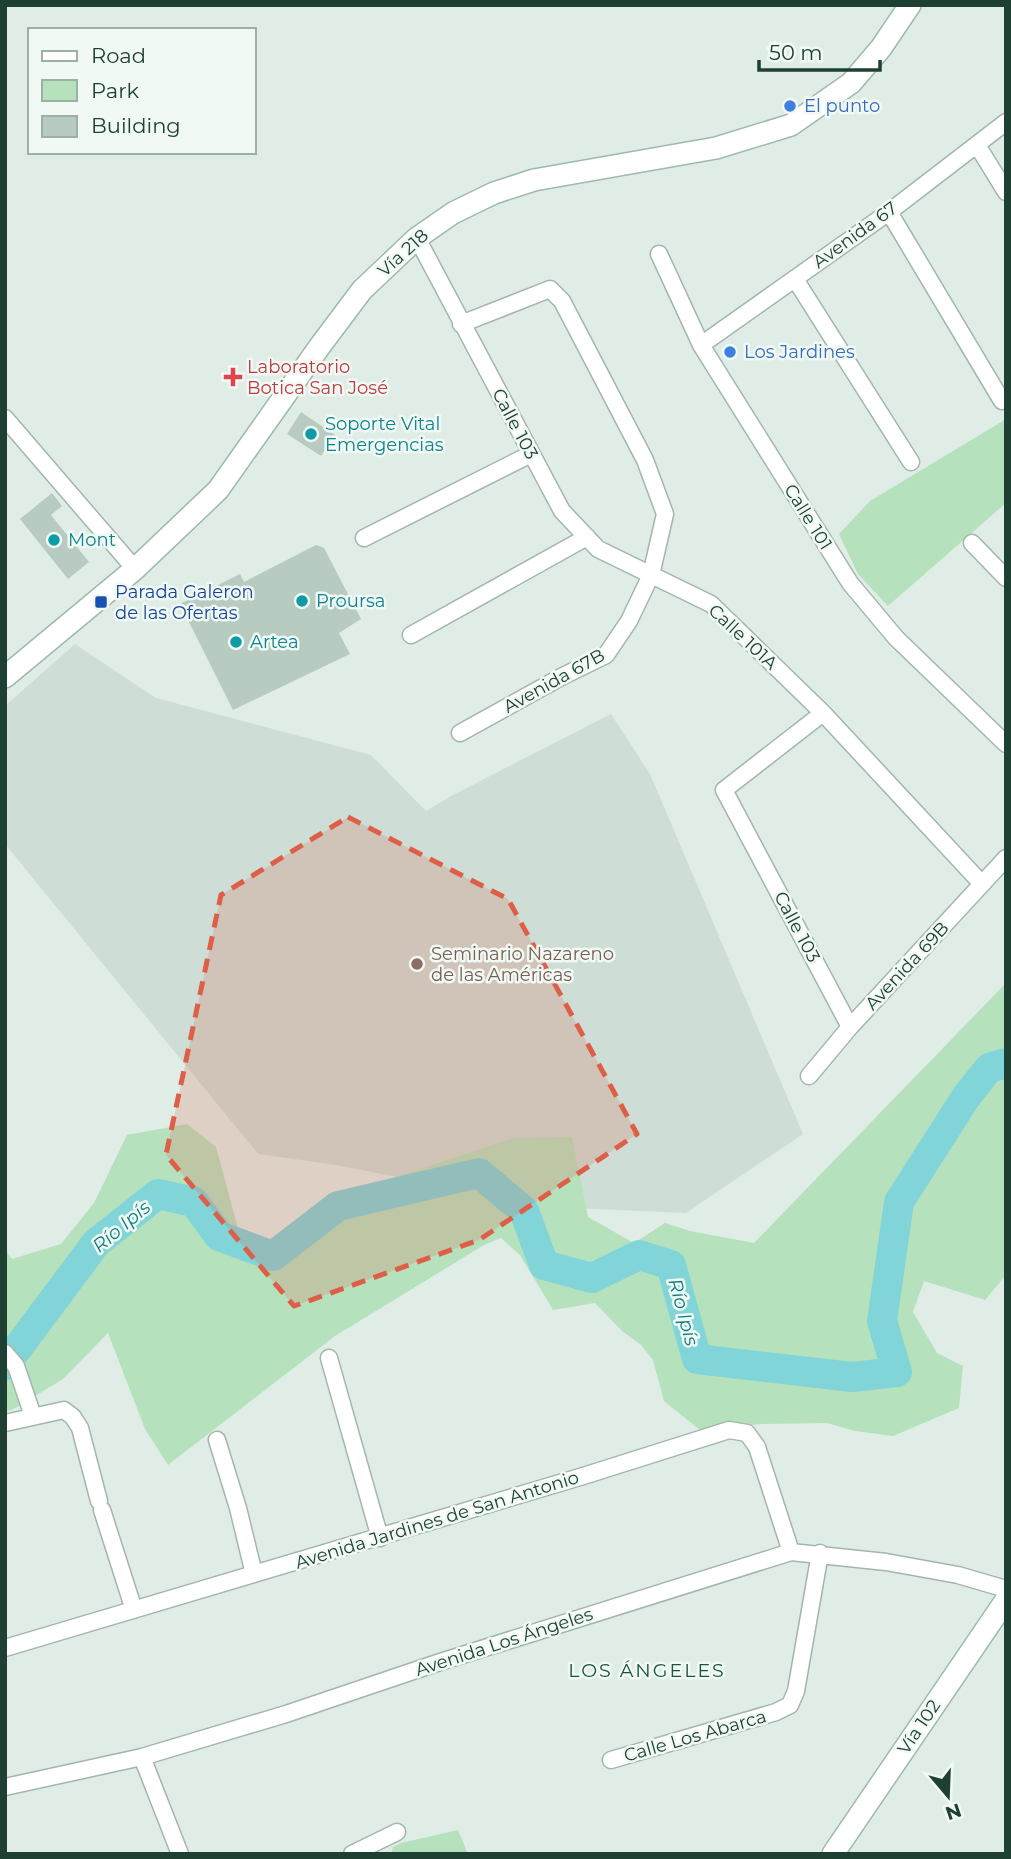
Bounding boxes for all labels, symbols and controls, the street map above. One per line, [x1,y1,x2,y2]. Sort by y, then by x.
legend [28,28,256,154]
scale bar [759,28,880,72]
text: 50 m [769,40,823,65]
text: Road [91,43,146,68]
text: Park [91,78,139,103]
place label: El punto [804,95,880,117]
marker: El punto [782,98,798,114]
text: Building [91,113,181,138]
street label: Avenida 67 [809,197,901,273]
street label: Vía 218 [373,225,433,281]
place label: Los Jardines [744,341,855,363]
marker: Los Jardines [722,344,738,360]
place label: Laboratorio Botica San José [247,356,388,399]
marker: Laboratorio Botica San José [225,369,241,385]
street label: Calle 103 [487,385,543,463]
place label: Soporte Vital Emergencias [325,413,444,456]
marker: Soporte Vital Emergencias [303,426,319,442]
street label: Calle 101 [779,480,837,554]
place label: Mont [68,529,116,551]
marker: Mont [46,532,62,548]
place label: Parada Galeron de las Ofertas [115,581,254,624]
place label: Proursa [316,590,385,612]
marker: Proursa [294,593,310,609]
marker: Parada Galeron de las Ofertas [93,594,109,610]
street label: Calle 101A [704,600,782,675]
place label: Artea [250,631,299,653]
marker: Artea [228,634,244,650]
street label: Avenida 67B [500,644,608,718]
street label: Calle 103 [769,888,825,966]
street label: Avenida 69B [860,917,954,1015]
place label: Seminario Nazareno de las Américas [431,943,614,986]
marker: Seminario Nazareno de las Américas [409,956,425,972]
water label: Río Ipís [88,1195,155,1257]
water label: Río Ipís [664,1276,704,1348]
street label: Avenida Jardines de San Antonio [292,1466,582,1574]
street label: Avenida Los Ángeles [412,1603,596,1681]
district label: LOS ÁNGELES [568,1659,726,1682]
street label: Vía 102 [893,1696,945,1758]
street label: Calle Los Abarca [621,1705,769,1767]
north arrow [913,1761,983,1831]
text: N [942,1798,964,1825]

